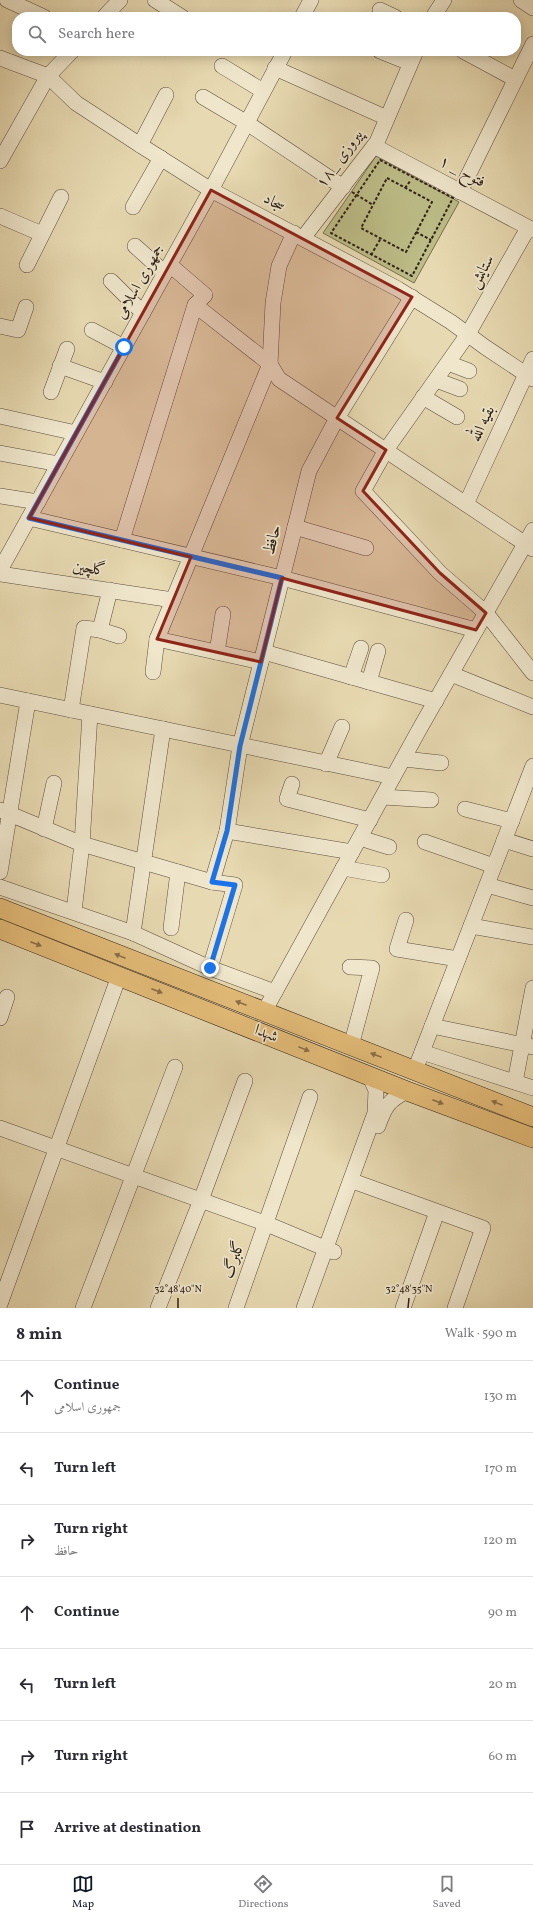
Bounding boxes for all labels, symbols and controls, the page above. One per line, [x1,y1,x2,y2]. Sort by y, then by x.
search box [12,12,521,56]
icon: search [26,23,48,45]
text: Search here [58,24,135,45]
street label: پیروزی _۱۸ [311,124,369,193]
street label: فتوح _ ۱ [434,151,489,195]
street label: سجاد [259,188,289,218]
street label: جمهوری اسلامی [110,241,170,323]
street label: ستایش [464,251,500,293]
route start [115,338,133,356]
street label: بقیه الله [462,401,501,446]
street label: حافظ [259,523,287,557]
street label: گلچین [71,556,107,582]
one-way arrow [31,941,43,947]
one-way arrow [114,953,126,959]
route end [201,959,219,977]
one-way arrow [152,988,164,994]
one-way arrow [235,1000,247,1006]
street label: شهدا [251,1019,281,1049]
one-way arrow [299,1047,311,1053]
one-way arrow [369,1052,381,1058]
one-way arrow [433,1099,445,1105]
one-way arrow [490,1099,502,1105]
street label: گلبرگ [217,1238,251,1282]
text: 32°48'40"N [154,1282,202,1296]
text: 32°48'35"N [386,1282,433,1296]
text: 8 min [16,1323,62,1346]
text: Walk · 590 m [445,1325,517,1343]
text: Continue [54,1375,119,1396]
icon: ahead [16,1386,38,1408]
text: 130 m [484,1388,517,1406]
text: جمهوری اسلامی [54,1399,121,1417]
icon: left [16,1458,38,1480]
text: Turn left [54,1458,116,1479]
text: 170 m [484,1460,517,1478]
text: Turn right [54,1519,128,1540]
icon: right [16,1530,38,1552]
text: 120 m [483,1532,517,1550]
text: حافظ [54,1543,78,1561]
icon: ahead [16,1602,38,1624]
text: Continue [54,1602,119,1623]
text: 90 m [488,1604,517,1622]
icon: left [16,1674,38,1696]
text: Turn left [54,1674,116,1695]
text: 20 m [488,1676,517,1694]
icon: right [16,1746,38,1768]
text: Turn right [54,1746,128,1767]
text: 60 m [489,1748,517,1766]
icon: arrive [16,1818,38,1840]
text: Arrive at destination [54,1818,201,1839]
tab: Map [72,1873,94,1912]
tab: Directions [238,1873,289,1912]
tab: Saved [433,1873,461,1912]

